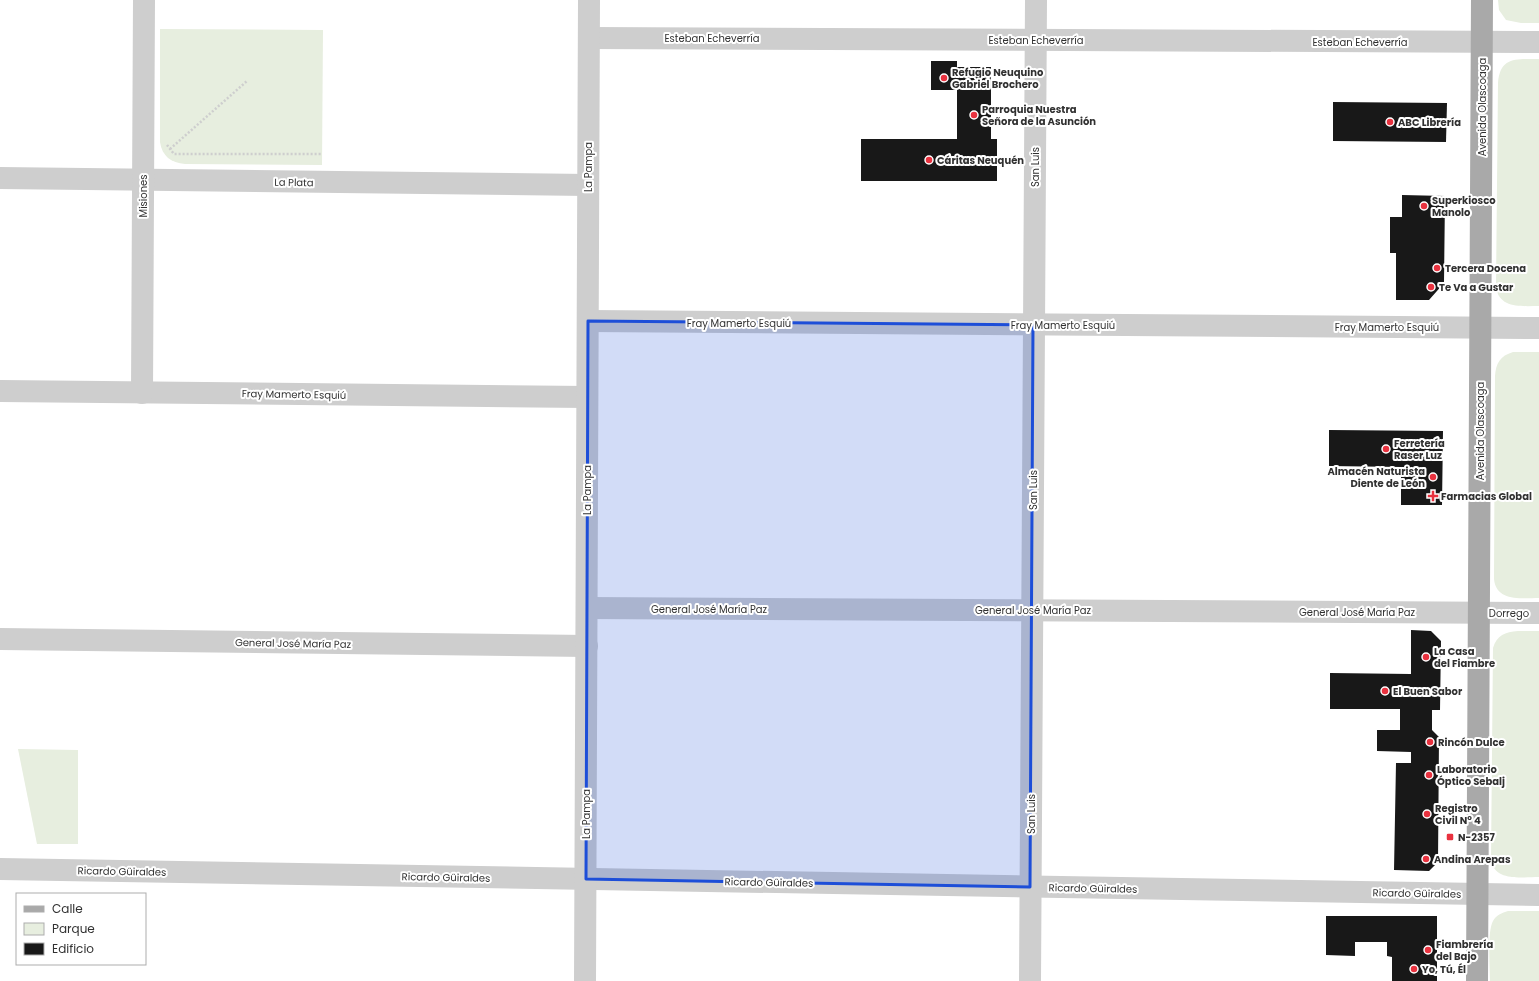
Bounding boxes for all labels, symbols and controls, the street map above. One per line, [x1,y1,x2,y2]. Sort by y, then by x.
street label: Esteban Echeverría [664,31,760,46]
street label: Esteban Echeverría [988,33,1084,48]
street label: Esteban Echeverría [1312,35,1408,50]
street label: Avenida Olascoaga [1475,58,1490,156]
place label: Refugio Neuquino Gabriel Brochero [952,65,1044,92]
marker: Refugio Neuquino Gabriel Brochero [939,73,949,83]
place label: Parroquia Nuestra Señora de la Asunción [982,102,1096,129]
marker: Parroquia Nuestra Señora de la Asunción [969,110,979,120]
place label: ABC Librería [1398,115,1461,130]
marker: ABC Librería [1385,117,1395,127]
street label: La Pampa [581,142,596,192]
street label: San Luis [1028,147,1043,187]
place label: Cáritas Neuquén [937,153,1024,168]
marker: Cáritas Neuquén [924,155,934,165]
street label: Misiones [136,175,151,217]
street label: La Plata [274,175,314,190]
place label: Superkiosco Manolo [1432,193,1496,220]
marker: Superkiosco Manolo [1419,201,1429,211]
place label: Tercera Docena [1445,261,1526,276]
marker: Tercera Docena [1432,263,1442,273]
place label: Te Va a Gustar [1439,280,1514,295]
marker: Te Va a Gustar [1426,282,1436,292]
street label: Fray Mamerto Esquiú [687,316,791,331]
street label: Fray Mamerto Esquiú [1011,318,1115,333]
street label: Fray Mamerto Esquiú [1335,320,1439,335]
street label: Avenida Olascoaga [1473,382,1488,480]
street label: Fray Mamerto Esquiú [242,386,346,403]
place label: Ferretería Raser Luz [1394,436,1445,463]
marker: Ferretería Raser Luz [1381,444,1391,454]
place label: Almacén Naturista Diente de León [1327,464,1425,491]
street label: La Pampa [580,465,595,515]
street label: San Luis [1026,470,1041,510]
marker: Almacén Naturista Diente de León [1428,472,1438,482]
place label: Farmacias Global [1441,489,1532,504]
marker: Farmacias Global [1428,491,1438,501]
street label: General José María Paz [651,602,767,617]
street label: General José María Paz [975,603,1091,618]
street label: General José María Paz [1299,605,1415,620]
street label: Dorrego [1489,606,1529,621]
street label: General José María Paz [235,635,352,652]
place label: La Casa del Fiambre [1434,644,1495,671]
marker: La Casa del Fiambre [1421,652,1431,662]
place label: El Buen Sabor [1393,684,1463,699]
marker: El Buen Sabor [1380,686,1390,696]
place label: Rincón Dulce [1438,735,1505,750]
marker: Rincón Dulce [1425,737,1435,747]
place label: Laboratorio Óptico Sebalj [1437,762,1505,789]
marker: Laboratorio Óptico Sebalj [1424,770,1434,780]
street label: La Pampa [579,789,594,839]
street label: San Luis [1024,794,1039,834]
place label: Registro Civil N° 4 [1435,801,1481,828]
marker: Registro Civil N° 4 [1422,809,1432,819]
place label: N-2357 [1458,830,1496,845]
marker: N-2357 [1445,832,1455,842]
place label: Andina Arepas [1434,852,1511,867]
marker: Andina Arepas [1421,854,1431,864]
street label: Ricardo Güiraldes [78,863,166,880]
street label: Ricardo Güiraldes [402,869,490,886]
street label: Ricardo Güiraldes [725,874,813,891]
street label: Ricardo Güiraldes [1049,880,1137,897]
street label: Ricardo Güiraldes [1373,885,1461,902]
legend [16,893,146,965]
text: Calle [52,900,83,917]
text: Parque [52,920,95,937]
place label: Fiambrería del Bajo [1436,937,1494,964]
text: Edificio [52,940,94,957]
marker: Fiambrería del Bajo [1423,945,1433,955]
place label: Yo, Tú, Él [1422,962,1466,977]
marker: Yo, Tú, Él [1409,964,1419,974]

